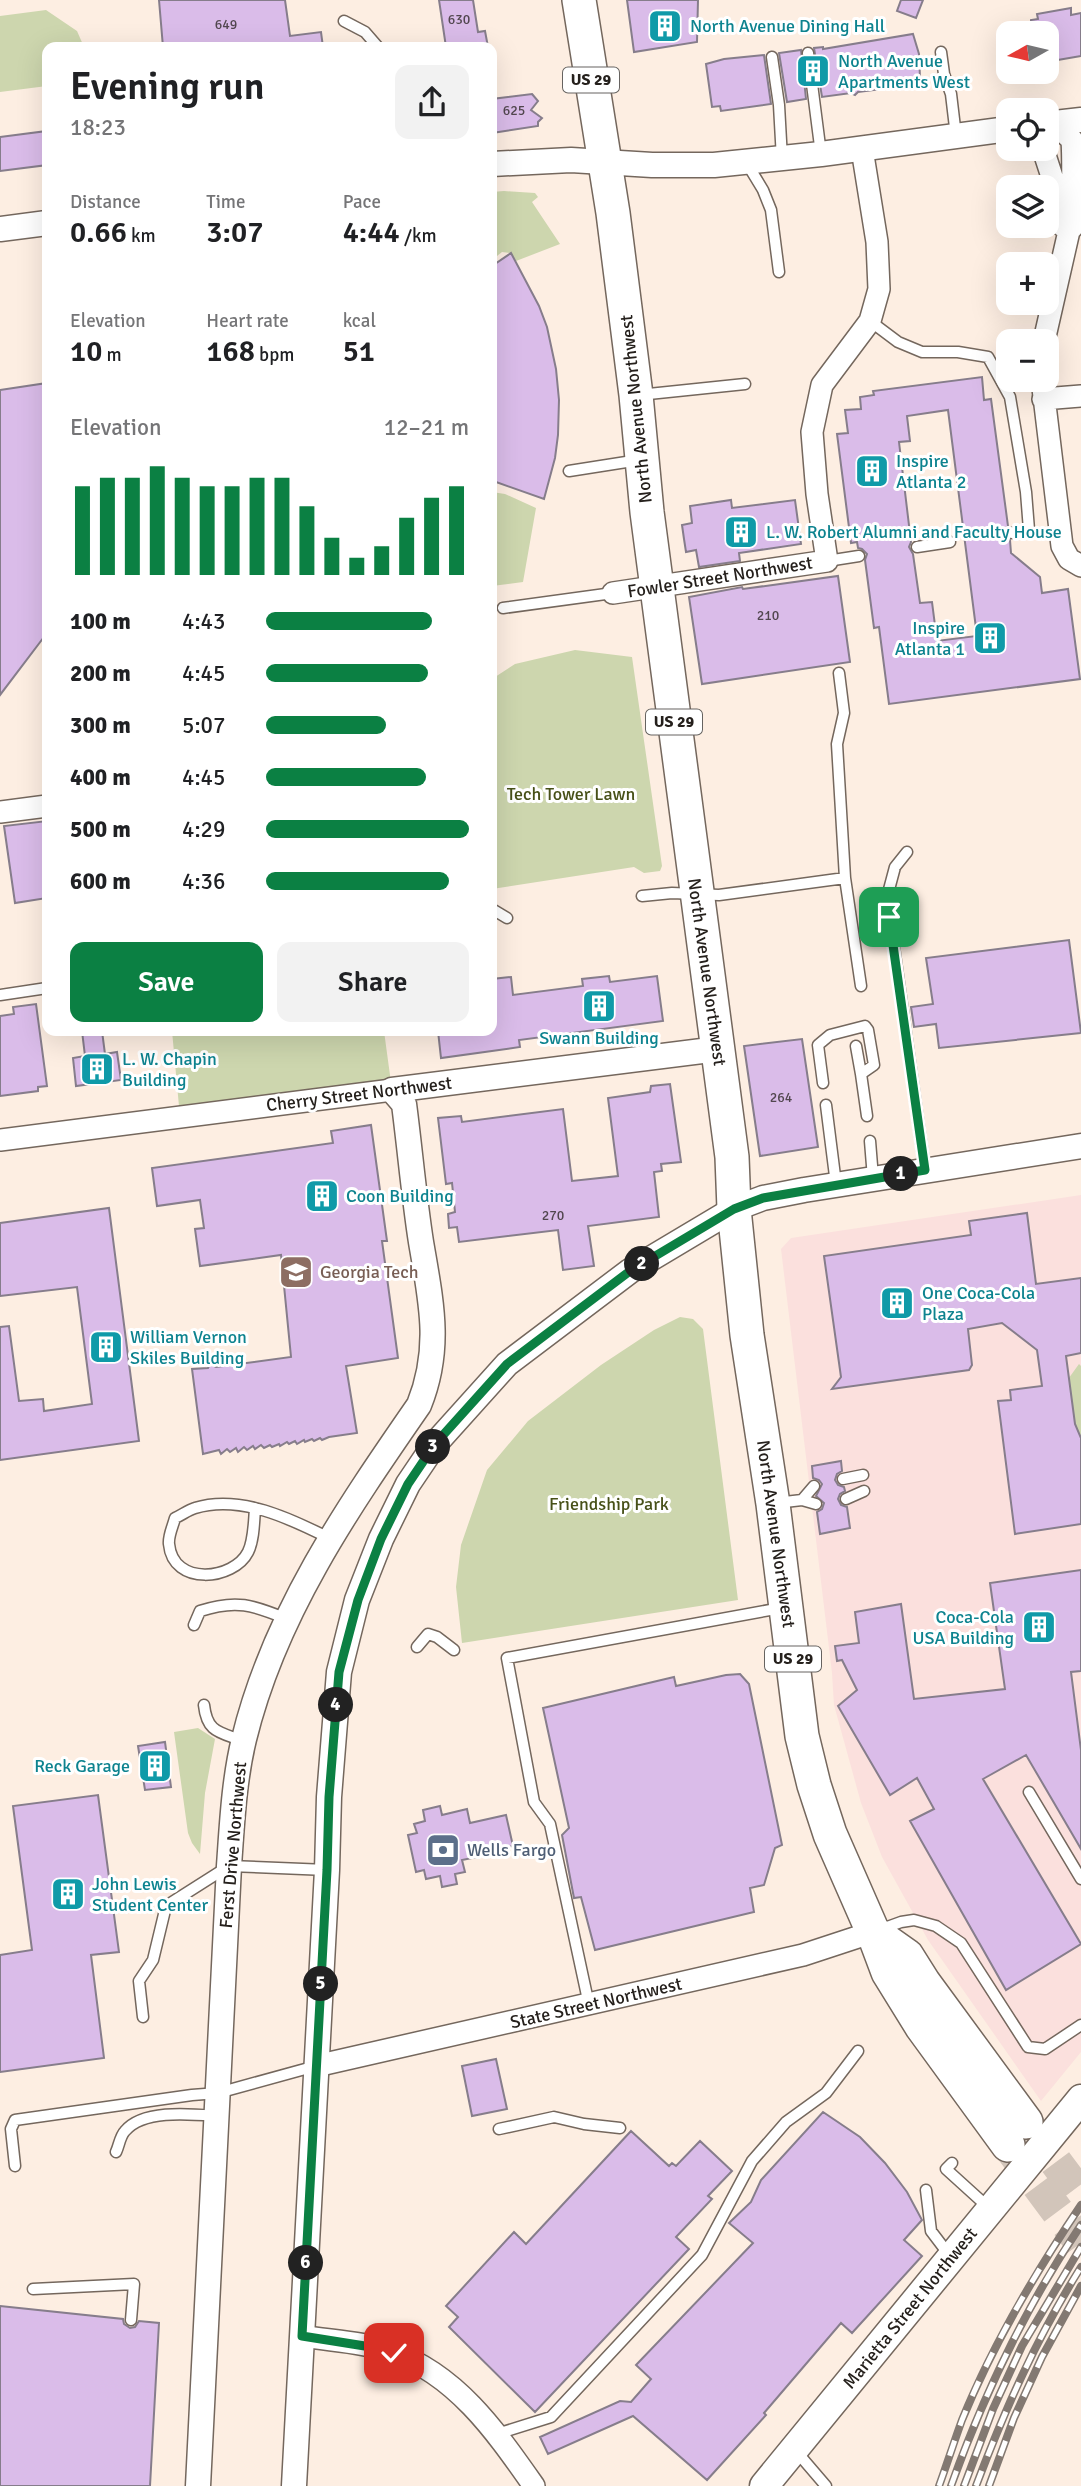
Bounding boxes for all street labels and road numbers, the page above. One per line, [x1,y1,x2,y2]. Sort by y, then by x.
road number: US 29 [563,68,619,92]
street label: North Avenue Northwest [615,314,657,504]
street label: Fowler Street Northwest [626,552,814,602]
road number: US 29 [646,709,702,734]
street label: North Avenue Northwest [683,877,731,1067]
street label: Cherry Street Northwest [265,1072,453,1116]
street label: North Avenue Northwest [752,1439,800,1629]
road number: US 29 [765,1646,821,1672]
street label: Ferst Drive Northwest [215,1761,251,1929]
street label: State Street Northwest [508,1973,684,2033]
street label: Marietta Street Northwest [838,2223,982,2393]

